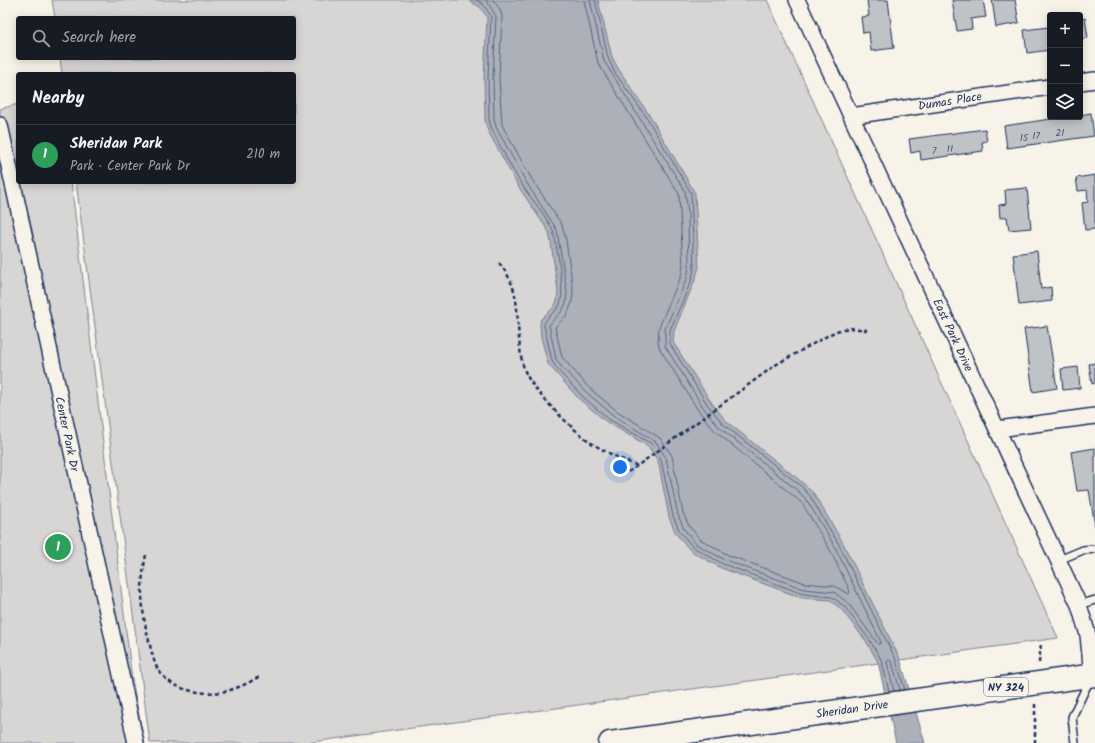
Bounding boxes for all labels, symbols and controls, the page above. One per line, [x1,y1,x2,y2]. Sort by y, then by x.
map controls [1047,12,1083,120]
button: + [1047,12,1083,48]
search box [16,16,296,60]
text: Search here [62,26,136,50]
icon: search [30,27,52,49]
button: − [1047,48,1083,84]
button: layers [1047,84,1083,120]
text: Nearby [32,85,84,112]
street label: Dumas Place [917,87,984,116]
house number: 21 [1056,125,1064,141]
house number: 17 [1032,128,1040,144]
house number: 15 [1020,130,1029,146]
text: Sheridan Park [70,132,162,156]
house number: 11 [947,141,953,157]
house number: 7 [932,143,937,159]
text: 1 [43,144,47,165]
text: 210 m [246,144,280,165]
text: Park · Center Park Dr [70,156,189,177]
street label: East Park Drive [927,295,978,375]
street label: Center Park Dr [49,395,84,474]
your location [610,457,630,477]
pin: 1 [45,532,71,562]
road number: NY 324 [984,678,1028,696]
street label: Sheridan Drive [815,695,890,724]

